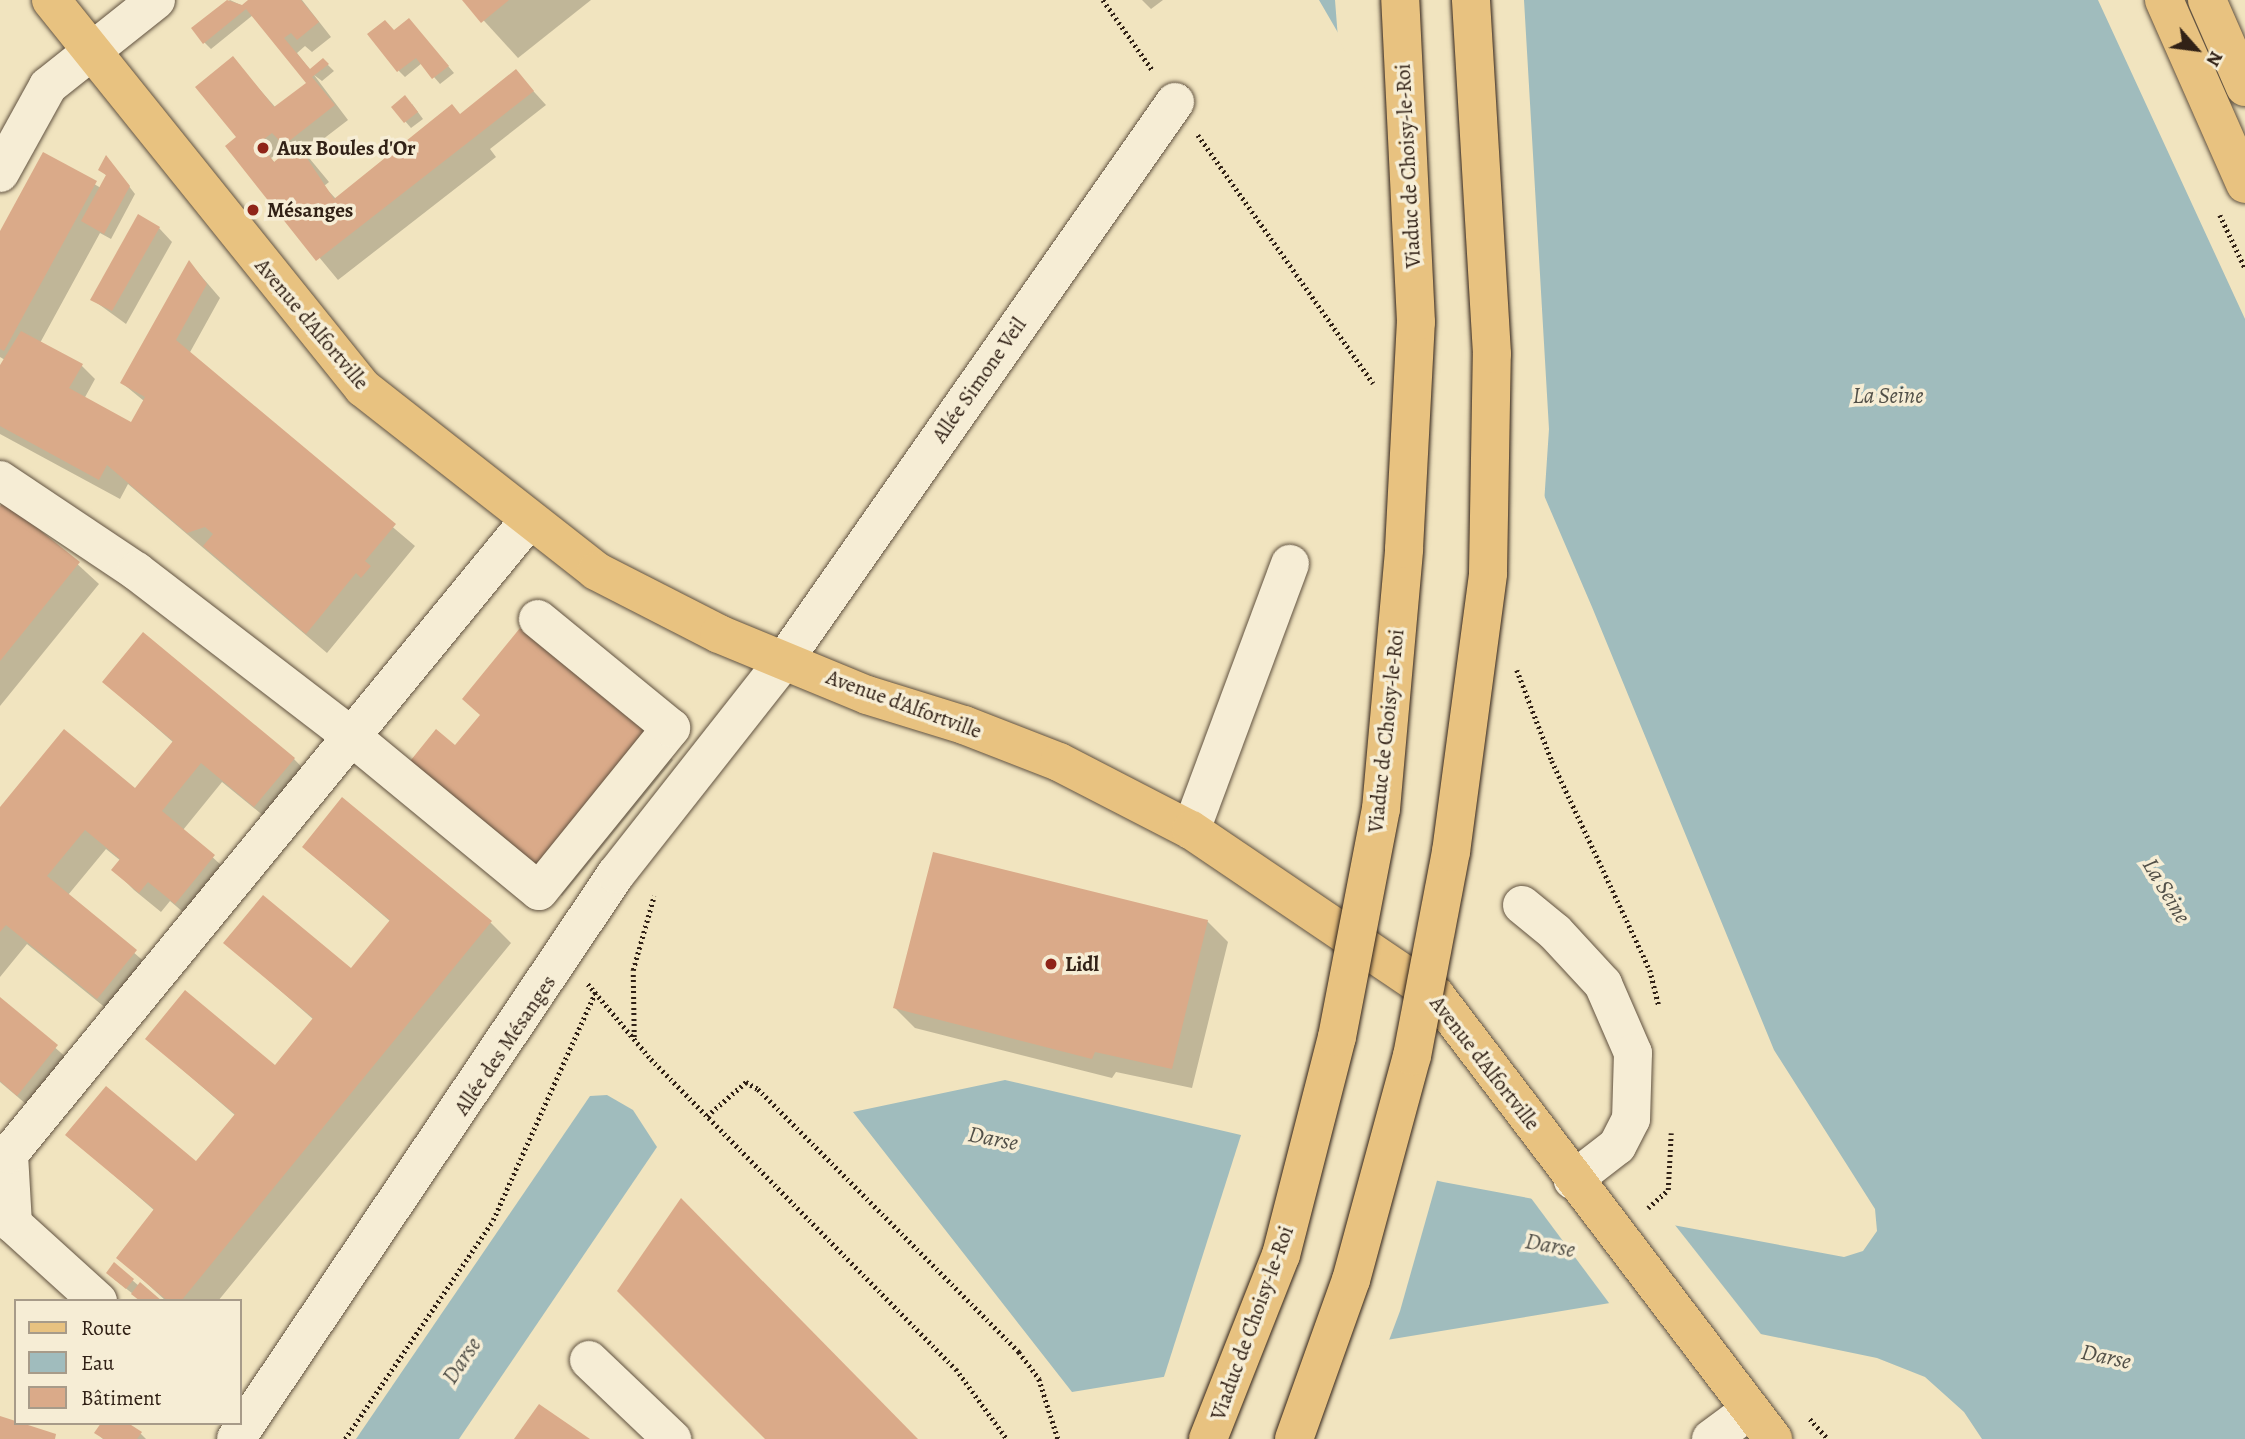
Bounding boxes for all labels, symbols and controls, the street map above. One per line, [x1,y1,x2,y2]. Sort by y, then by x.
north arrow [2161,14,2231,84]
text: N [2200,47,2229,71]
street label: Viaduc de Choisy-le-Roi [1390,63,1426,269]
place label: Aux Boules d'Or [277,135,416,161]
marker: Aux Boules d'Or [255,140,271,156]
place label: Mésanges [267,197,353,223]
marker: Mésanges [245,202,261,218]
street label: Avenue d'Alfortville [250,253,374,395]
street label: Allée Simone Veil [927,313,1031,447]
water label: La Seine [1853,382,1923,410]
street label: Viaduc de Choisy-le-Roi [1363,628,1409,834]
street label: Avenue d'Alfortville [823,664,985,744]
water label: La Seine [2136,854,2196,928]
place label: Lidl [1065,951,1099,977]
marker: Lidl [1043,956,1059,972]
street label: Allée des Mésanges [449,970,561,1120]
street label: Avenue d'Alfortville [1425,991,1545,1135]
water label: Darse [966,1121,1020,1157]
street label: Viaduc de Choisy-le-Roi [1205,1223,1299,1423]
water label: Darse [1523,1228,1577,1264]
legend [14,1299,242,1425]
text: Route [81,1314,131,1342]
water label: Darse [437,1332,487,1390]
water label: Darse [2079,1338,2133,1376]
text: Eau [81,1349,114,1377]
text: Bâtiment [81,1384,162,1412]

